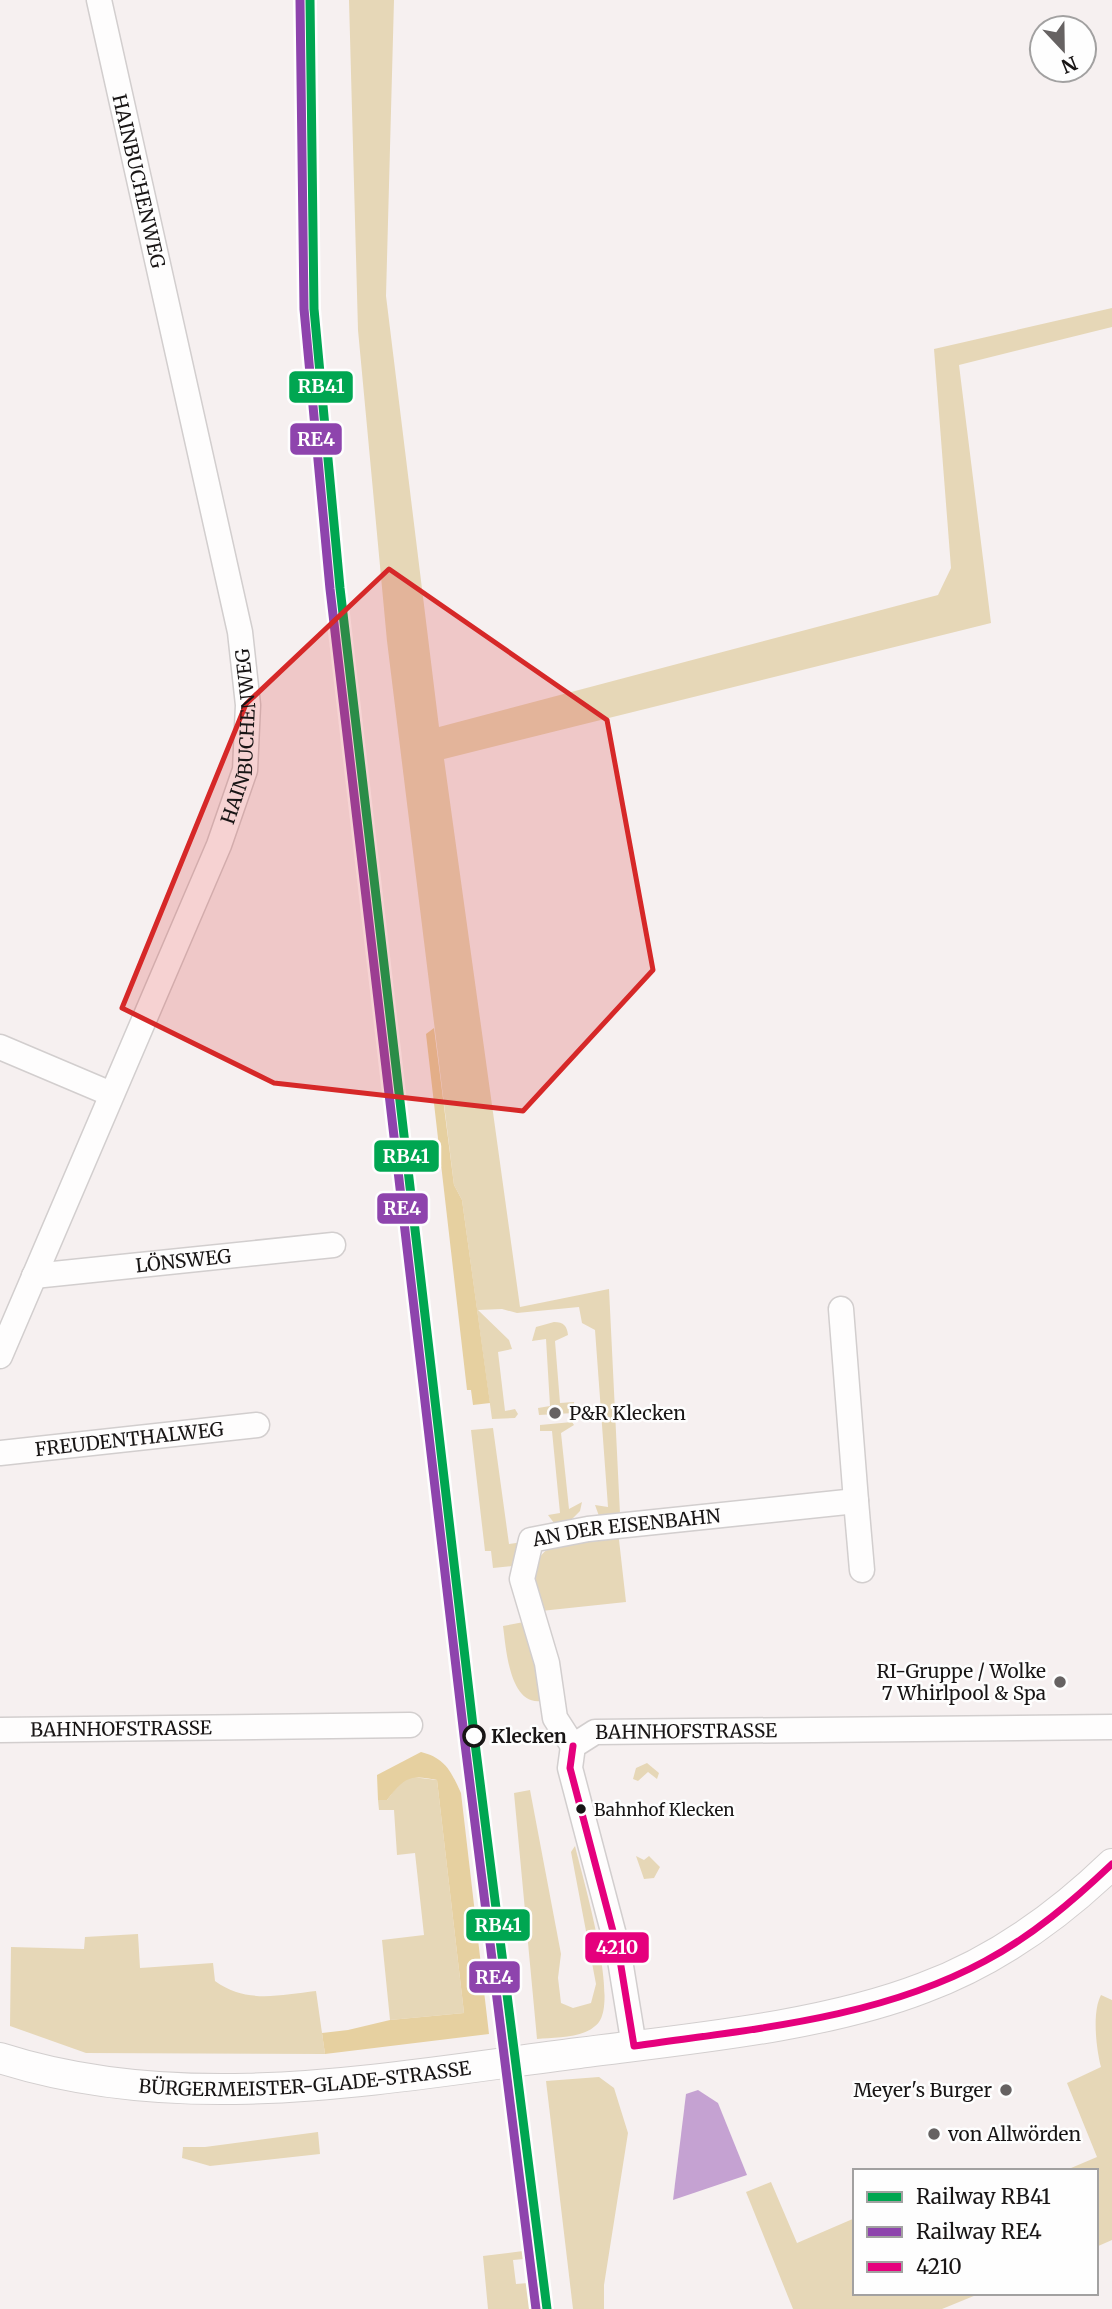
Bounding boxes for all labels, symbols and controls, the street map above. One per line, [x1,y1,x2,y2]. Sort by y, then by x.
north arrow [1028,14,1098,84]
text: N [1058,51,1081,79]
street label: HAINBUCHENWEG [107,92,171,271]
line badge: RB41 [288,370,354,404]
text: RB41 [298,374,345,398]
line badge: RE4 [289,422,343,456]
text: RE4 [297,427,335,451]
street label: HAINBUCHENWEG [215,647,260,827]
line badge: RB41 [373,1139,440,1173]
text: RB41 [383,1144,430,1168]
line badge: RE4 [376,1192,429,1225]
text: RE4 [383,1196,421,1220]
street label: LÖNSWEG [134,1244,232,1277]
place label: P&R Klecken [569,1401,686,1425]
marker: P&R Klecken [547,1405,563,1421]
street label: FREUDENTHALWEG [34,1417,225,1461]
street label: AN DER EISENBAHN [529,1503,722,1552]
place label: RI-Gruppe / Wolke 7 Whirlpool & Spa [876,1659,1046,1705]
marker: RI-Gruppe / Wolke 7 Whirlpool & Spa [1052,1674,1068,1690]
street label: BAHNHOFSTRASSE [30,1715,212,1742]
street label: BAHNHOFSTRASSE [595,1718,777,1744]
place label: Klecken [491,1724,567,1748]
marker: Klecken [463,1725,485,1747]
place label: Bahnhof Klecken [594,1799,735,1821]
marker: Bahnhof Klecken [574,1802,588,1816]
line badge: RB41 [465,1908,531,1942]
text: RB41 [475,1913,522,1937]
line badge: 4210 [584,1931,650,1964]
text: 4210 [596,1935,638,1959]
line badge: RE4 [468,1960,521,1994]
text: RE4 [475,1965,513,1989]
street label: BÜRGERMEISTER-GLADE-STRASSE [137,2056,472,2101]
place label: Meyer's Burger [853,2078,992,2102]
marker: Meyer's Burger [998,2082,1014,2098]
place label: von Allwörden [947,2122,1081,2146]
marker: von Allwörden [926,2126,942,2142]
legend [853,2169,1098,2295]
text: Railway RB41 [916,2183,1051,2210]
text: Railway RE4 [916,2218,1042,2245]
text: 4210 [916,2253,962,2280]

